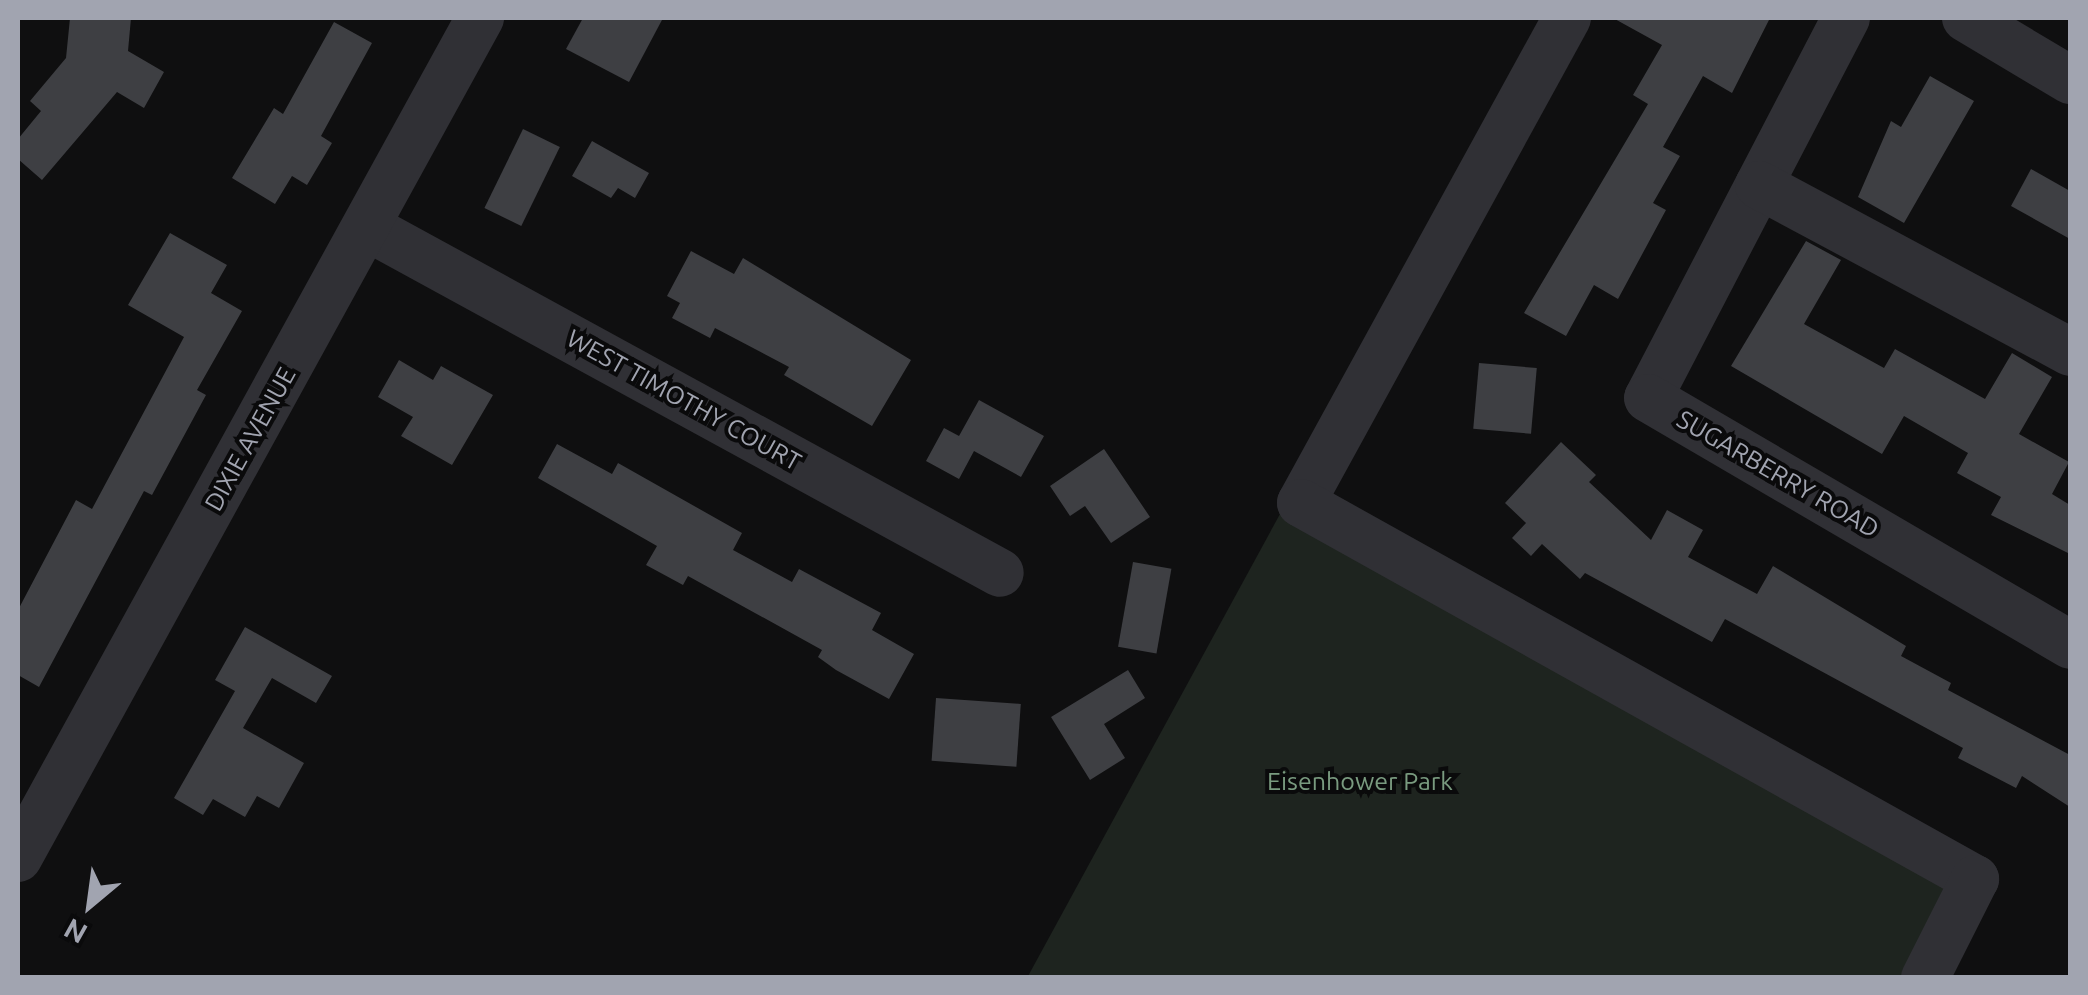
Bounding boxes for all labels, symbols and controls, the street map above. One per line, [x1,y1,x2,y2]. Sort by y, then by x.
street label: WEST TIMOTHY COURT [562,323,806,477]
street label: DIXIE AVENUE [198,362,302,516]
street label: SUGARBERRY ROAD [1672,404,1884,544]
park label: Eisenhower Park [1267,766,1453,796]
north arrow [40,855,140,955]
text: N [59,913,92,950]

